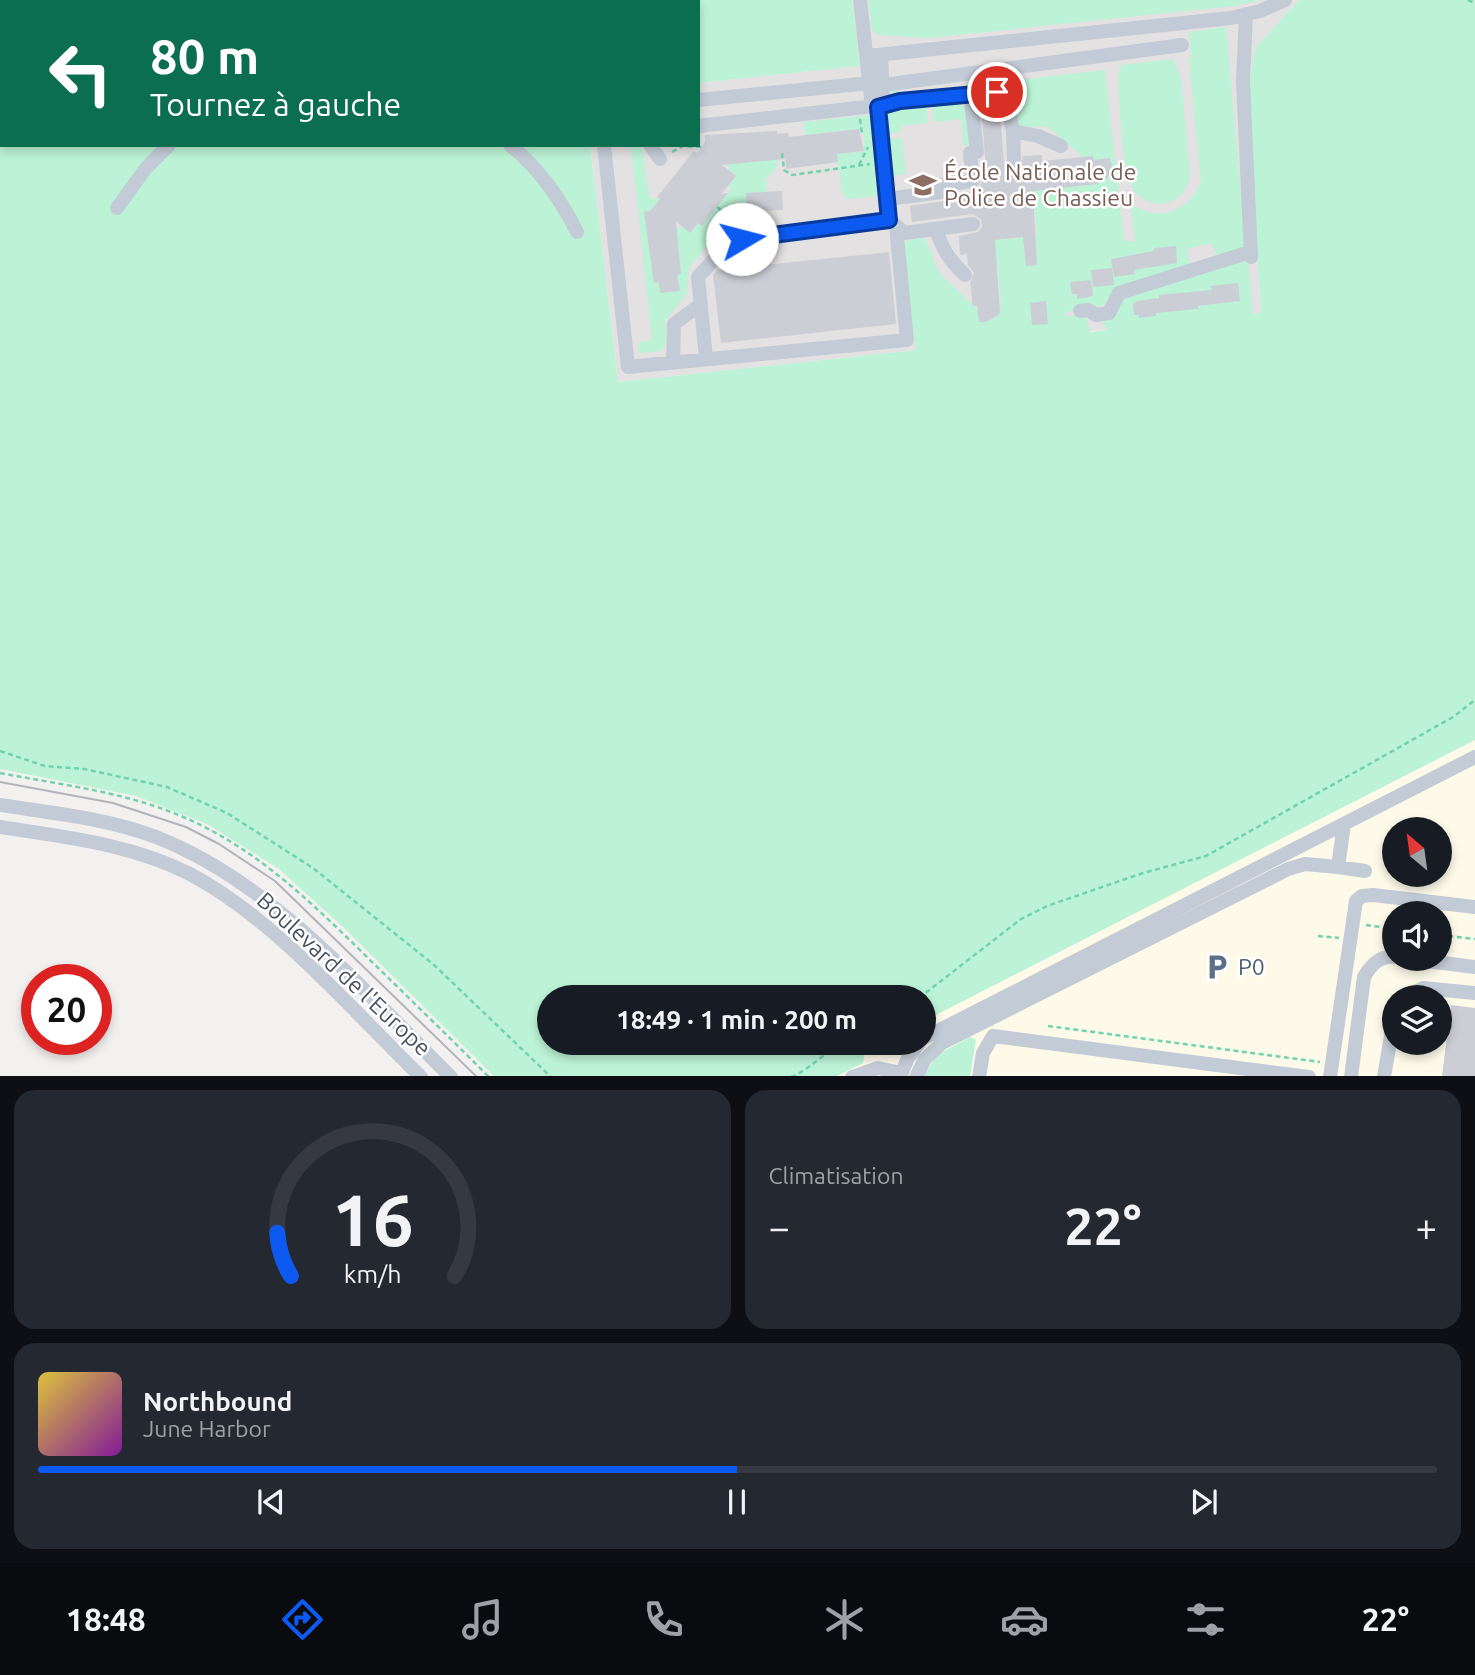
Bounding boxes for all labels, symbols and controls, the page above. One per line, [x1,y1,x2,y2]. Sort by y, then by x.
icon: left [35,28,126,119]
text: 80 m [150,28,259,83]
pin [967,62,1027,122]
icon: arrive [978,73,1016,111]
text: Tournez à gauche [150,86,401,122]
place label: École Nationale de Police de Chassieu [944,158,1136,210]
school or university icon: École Nationale de Police de Chassieu [908,170,938,200]
position arrow [705,202,779,276]
north arrow [1382,817,1452,887]
map controls [1382,817,1452,1055]
street label: Boulevard de l'Europe [253,887,436,1060]
button: sound [1382,901,1452,971]
parking icon: P0 [1202,952,1232,982]
place label: P0 [1238,954,1265,979]
speed limit sign: 20 [21,964,112,1055]
button: layers [1382,985,1452,1055]
text: 18:49 · 1 min · 200 m [616,1005,857,1034]
text: Climatisation [769,1163,904,1188]
text: 16 [331,1178,413,1260]
text: 22° [1064,1197,1141,1255]
text: − [769,1206,790,1248]
text: + [1416,1206,1437,1248]
text: km/h [343,1259,401,1287]
text: Northbound [143,1387,292,1416]
text: June Harbor [143,1416,271,1441]
icon: previous [252,1483,290,1521]
icon: pause [718,1483,756,1521]
icon: next [1185,1483,1223,1521]
icon: directions [278,1595,327,1644]
icon: music [458,1595,507,1644]
icon: phone [639,1595,688,1644]
icon: climate [820,1595,869,1644]
icon: car [1000,1595,1049,1644]
icon: filters [1181,1595,1230,1644]
text: 18:48 [66,1601,146,1637]
text: 22° [1362,1601,1409,1637]

